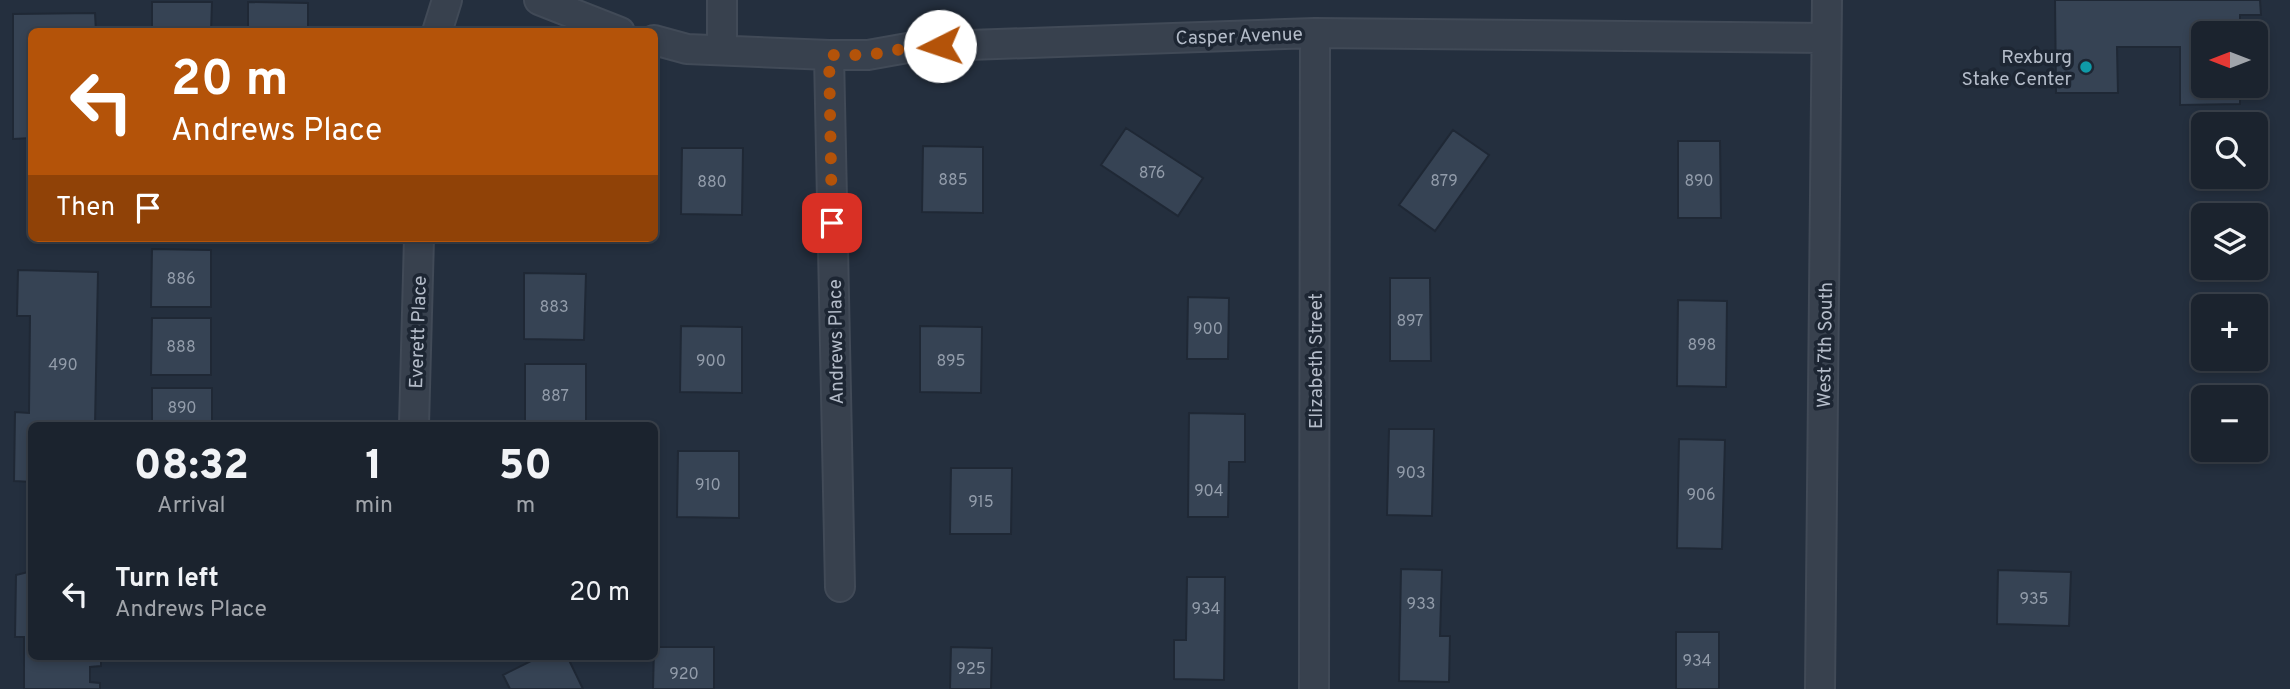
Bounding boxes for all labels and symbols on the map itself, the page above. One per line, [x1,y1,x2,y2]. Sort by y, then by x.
position arrow [903,9,977,83]
north arrow [2191,21,2268,98]
street label: Casper Avenue [1175,23,1303,51]
place label: Rexburg Stake Center [1962,46,2073,92]
marker: Rexburg Stake Center [2078,59,2094,75]
house number: 876 [1139,164,1165,184]
house number: 885 [938,171,968,191]
house number: 879 [1430,172,1458,192]
house number: 890 [1684,172,1714,192]
house number: 880 [697,173,727,193]
pin [802,193,862,253]
house number: 886 [166,270,196,290]
street label: Everett Place [405,275,433,389]
street label: Andrews Place [824,279,850,405]
street label: West 7th South [1813,282,1839,408]
street label: Elizabeth Street [1305,293,1329,429]
house number: 883 [539,298,569,318]
house number: 897 [1397,312,1423,332]
house number: 900 [1193,320,1223,340]
house number: 898 [1688,336,1716,356]
house number: 888 [166,338,196,358]
house number: 900 [696,352,726,372]
house number: 895 [937,352,965,372]
house number: 490 [48,356,78,376]
house number: 887 [541,387,569,407]
house number: 890 [167,399,197,419]
house number: 903 [1396,464,1426,484]
house number: 910 [695,476,721,496]
house number: 904 [1194,482,1224,502]
house number: 906 [1686,486,1716,506]
house number: 915 [968,493,994,513]
house number: 935 [2019,590,2049,610]
house number: 933 [1407,595,1435,615]
house number: 934 [1191,600,1221,620]
house number: 934 [1682,652,1712,672]
house number: 925 [956,660,986,680]
house number: 920 [669,665,699,685]

